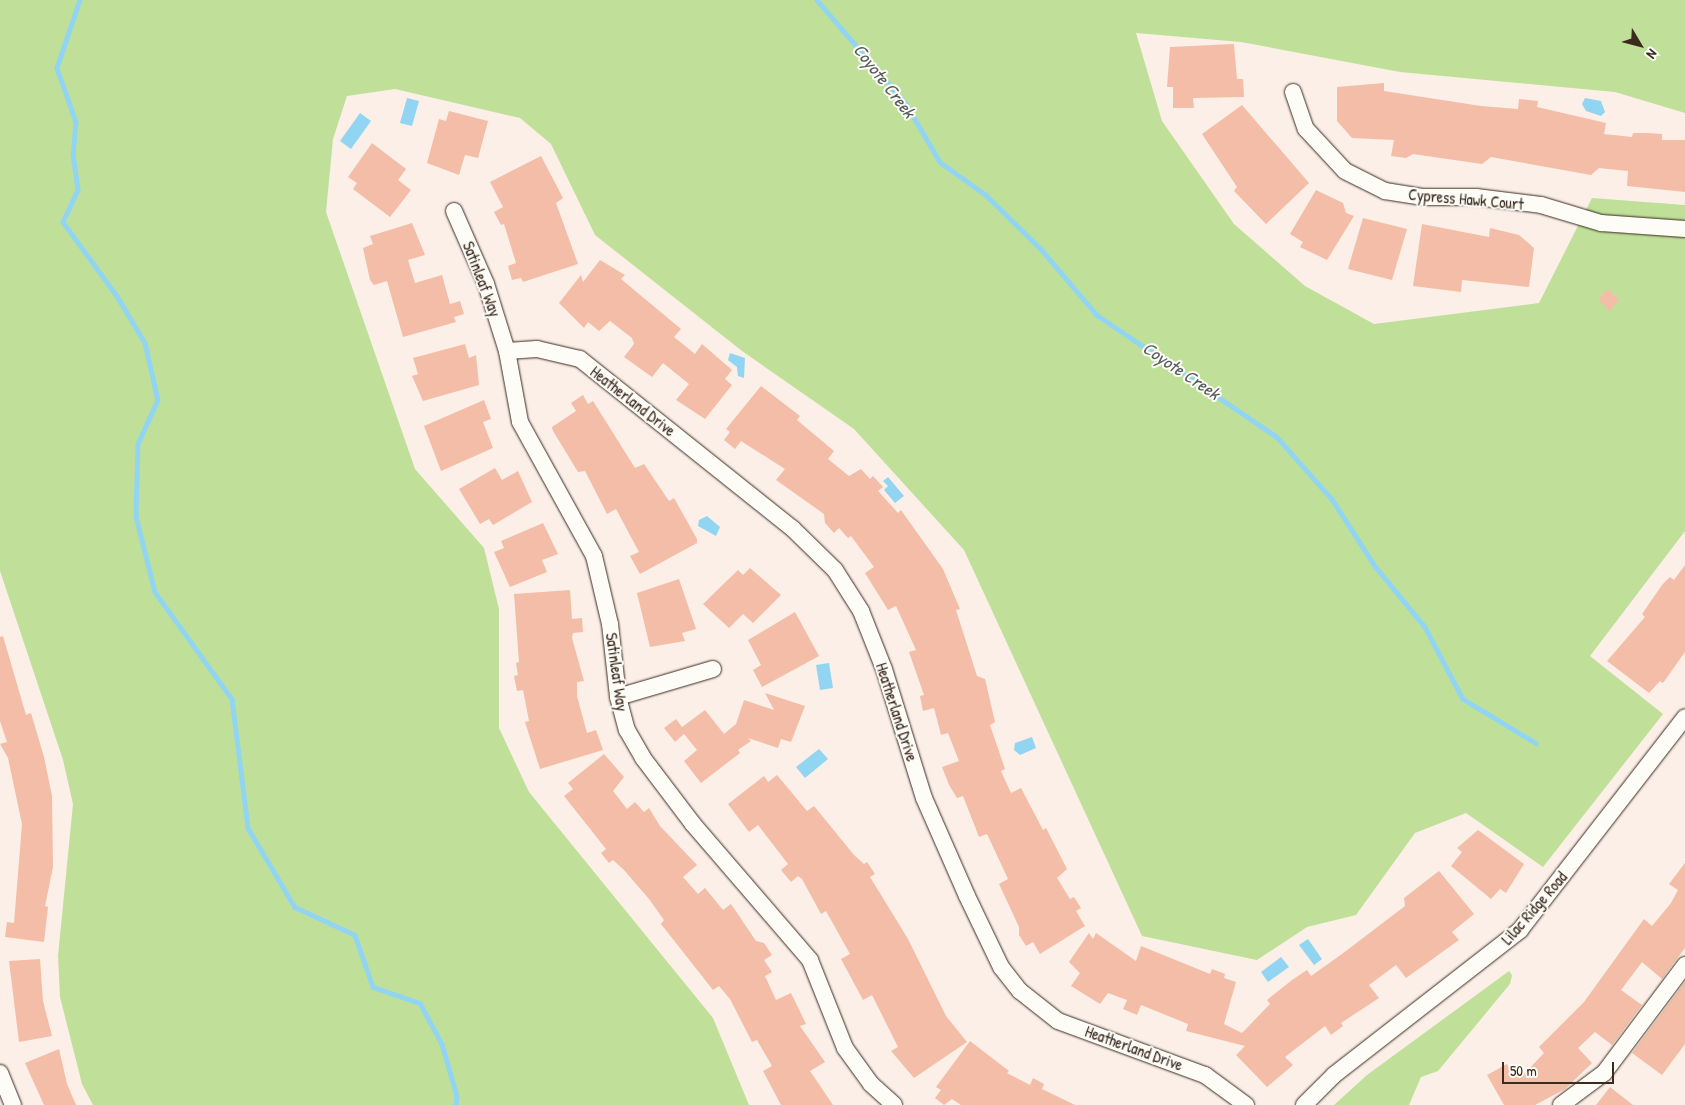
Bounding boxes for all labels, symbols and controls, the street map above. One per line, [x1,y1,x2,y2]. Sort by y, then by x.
north arrow [1615,20,1665,70]
water label: Coyote Creek [848,40,920,122]
text: N [1643,46,1662,63]
street label: Cypress Hawk Court [1408,184,1524,214]
street label: Satinleaf Way [459,239,505,319]
water label: Coyote Creek [1138,337,1224,405]
street label: Heatherland Drive [587,362,679,440]
street label: Satinleaf Way [602,631,632,713]
street label: Heatherland Drive [872,660,922,764]
street label: Lilac Ridge Road [1497,868,1571,948]
street label: Heatherland Drive [1082,1021,1186,1075]
scale bar [1505,1052,1618,1084]
text: 50 m [1510,1060,1537,1081]

